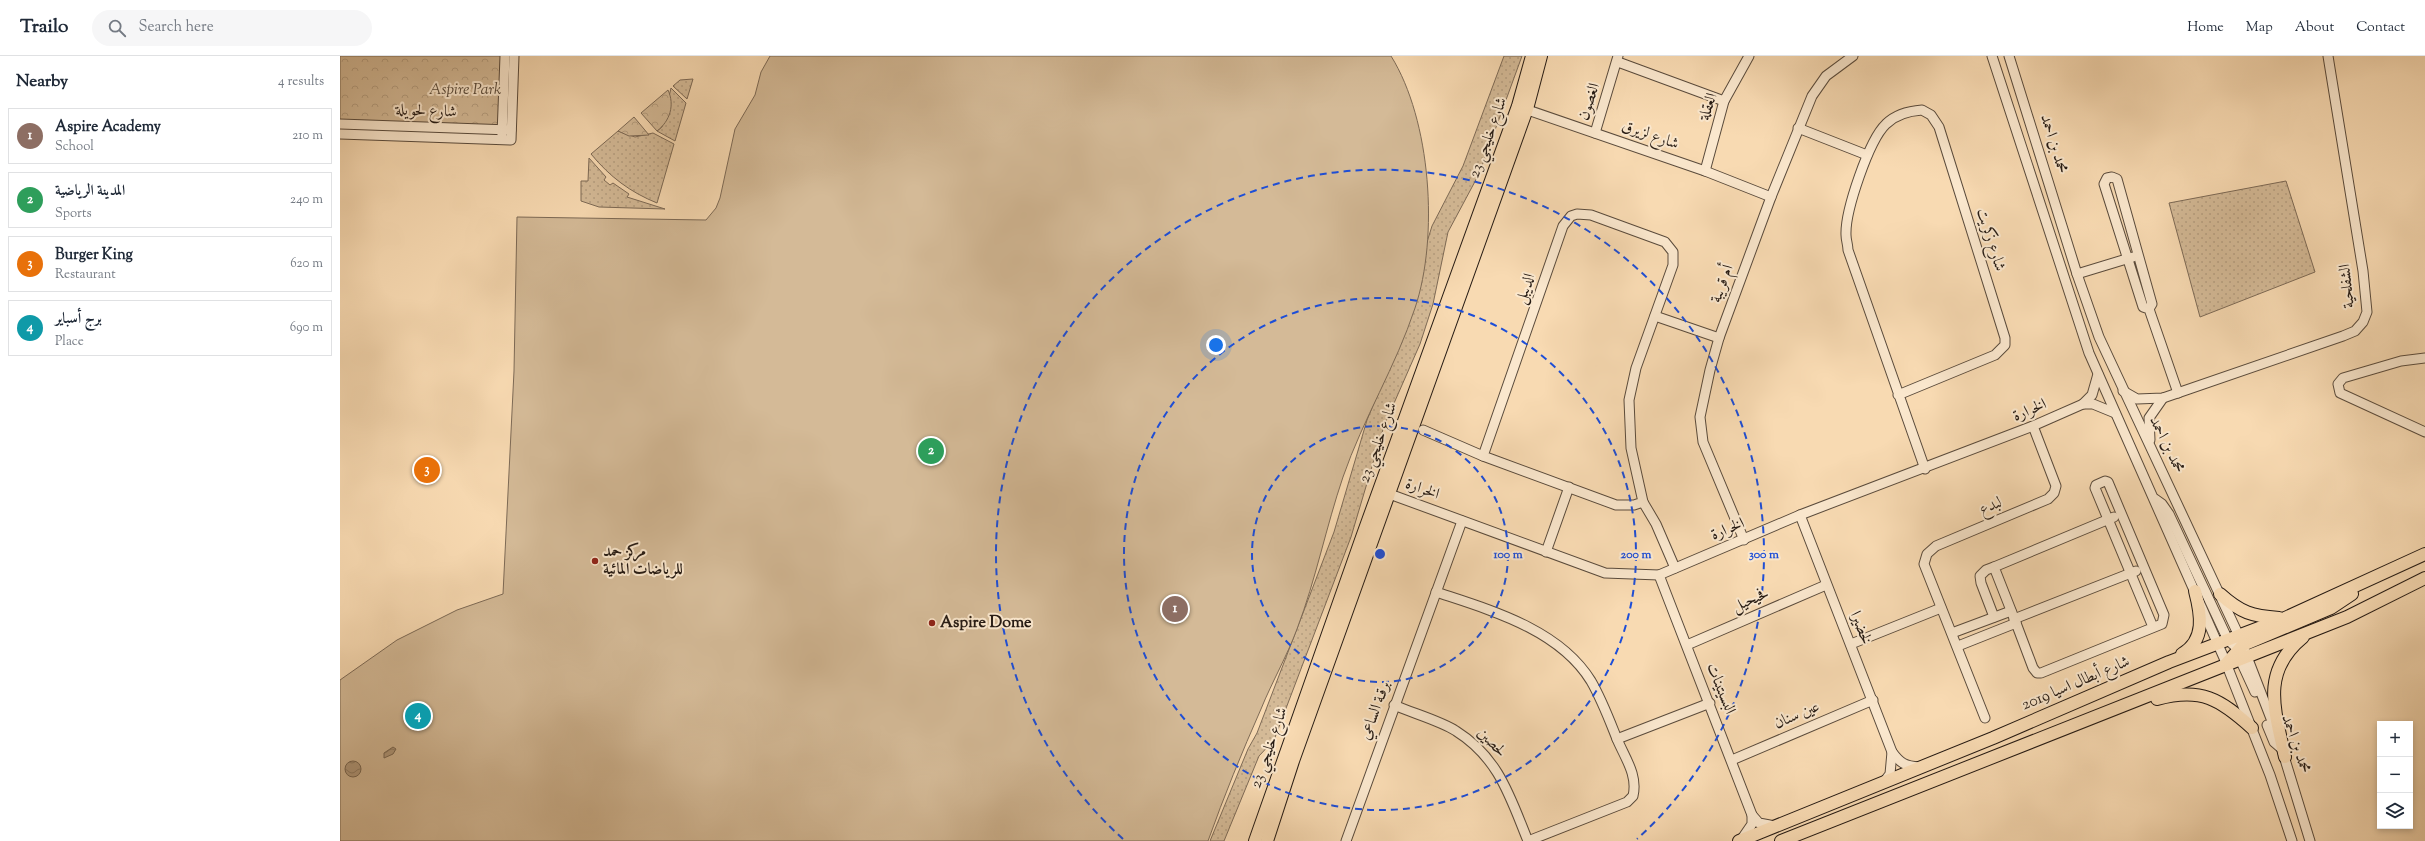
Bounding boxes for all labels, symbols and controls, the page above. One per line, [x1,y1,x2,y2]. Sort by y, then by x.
search box [92,10,372,46]
text: Trailo [20,14,68,41]
icon: search [106,17,128,39]
text: Search here [138,17,214,38]
text: Home [2187,18,2224,38]
text: Map [2246,18,2273,38]
text: About [2295,18,2334,38]
text: Contact [2356,18,2405,38]
text: Nearby [16,70,68,94]
text: 4 results [278,73,324,91]
park label: Aspire Park [429,79,501,102]
street label: الغصون [1573,80,1607,124]
street label: العقلة [1693,90,1724,125]
street label: شارع خليجي 23 [1464,94,1516,182]
street label: شارع لحويلة [394,99,457,125]
street label: محمد بن احمد [2033,112,2073,176]
street label: شارع لزيرق [1618,115,1682,157]
text: Aspire Academy [55,117,161,138]
text: 1 [28,127,32,145]
text: 210 m [292,127,323,145]
text: School [55,138,94,156]
text: المدينة الرياضية [55,181,125,202]
text: 2 [27,191,33,209]
text: 240 m [290,191,323,209]
text: Sports [55,205,92,223]
street label: شارع زكريت [1970,206,2010,274]
text: Burger King [55,245,133,266]
text: 3 [27,255,33,273]
text: 620 m [290,255,323,273]
street label: أم قريبة [1704,261,1742,307]
street label: الشفلحية [2334,263,2362,309]
text: Restaurant [55,266,116,284]
street label: الديبل [1510,270,1542,308]
text: برج أسباير [55,309,102,330]
text: 4 [27,319,33,337]
text: 690 m [290,319,323,337]
text: Place [55,333,84,351]
your location [1206,335,1226,355]
street label: الخرارة [2009,394,2051,428]
street label: شارع خليجي 23 [1354,399,1406,487]
street label: محمد بن احمد [2142,413,2190,477]
pin: 2 [918,436,944,466]
pin: 3 [414,455,440,485]
street label: الخرارة [1402,473,1442,507]
street label: لبدع [1976,492,2006,522]
street label: الخرارة [1708,513,1748,547]
place label: مركز حمد للرياضات المائية [603,541,683,582]
text: 100 m [1492,546,1523,564]
text: 200 m [1621,546,1651,564]
text: 300 m [1749,546,1779,564]
centre of rings [1373,547,1387,561]
marker: مركز حمد للرياضات المائية [590,556,600,566]
street label: فحيحيل [1729,583,1773,619]
pin: 1 [1162,594,1188,624]
street label: لخضيرا [1843,608,1877,648]
place label: Aspire Dome [940,612,1032,635]
marker: Aspire Dome [927,618,937,628]
street label: شارع أبطال اسيا 2019 [2017,649,2134,717]
street label: البسيتينات [1699,660,1741,718]
street label: برقـة الساعي [1355,678,1397,744]
street label: عين سنان [1771,696,1823,736]
pin: 4 [405,701,431,731]
street label: شارع خليجي 23 [1245,704,1297,792]
street label: محمد بن احمد [2274,712,2316,776]
map controls [2377,721,2413,829]
button: + [2377,721,2413,757]
street label: لحصين [1471,723,1511,763]
button: − [2377,757,2413,793]
button: layers [2377,793,2413,829]

